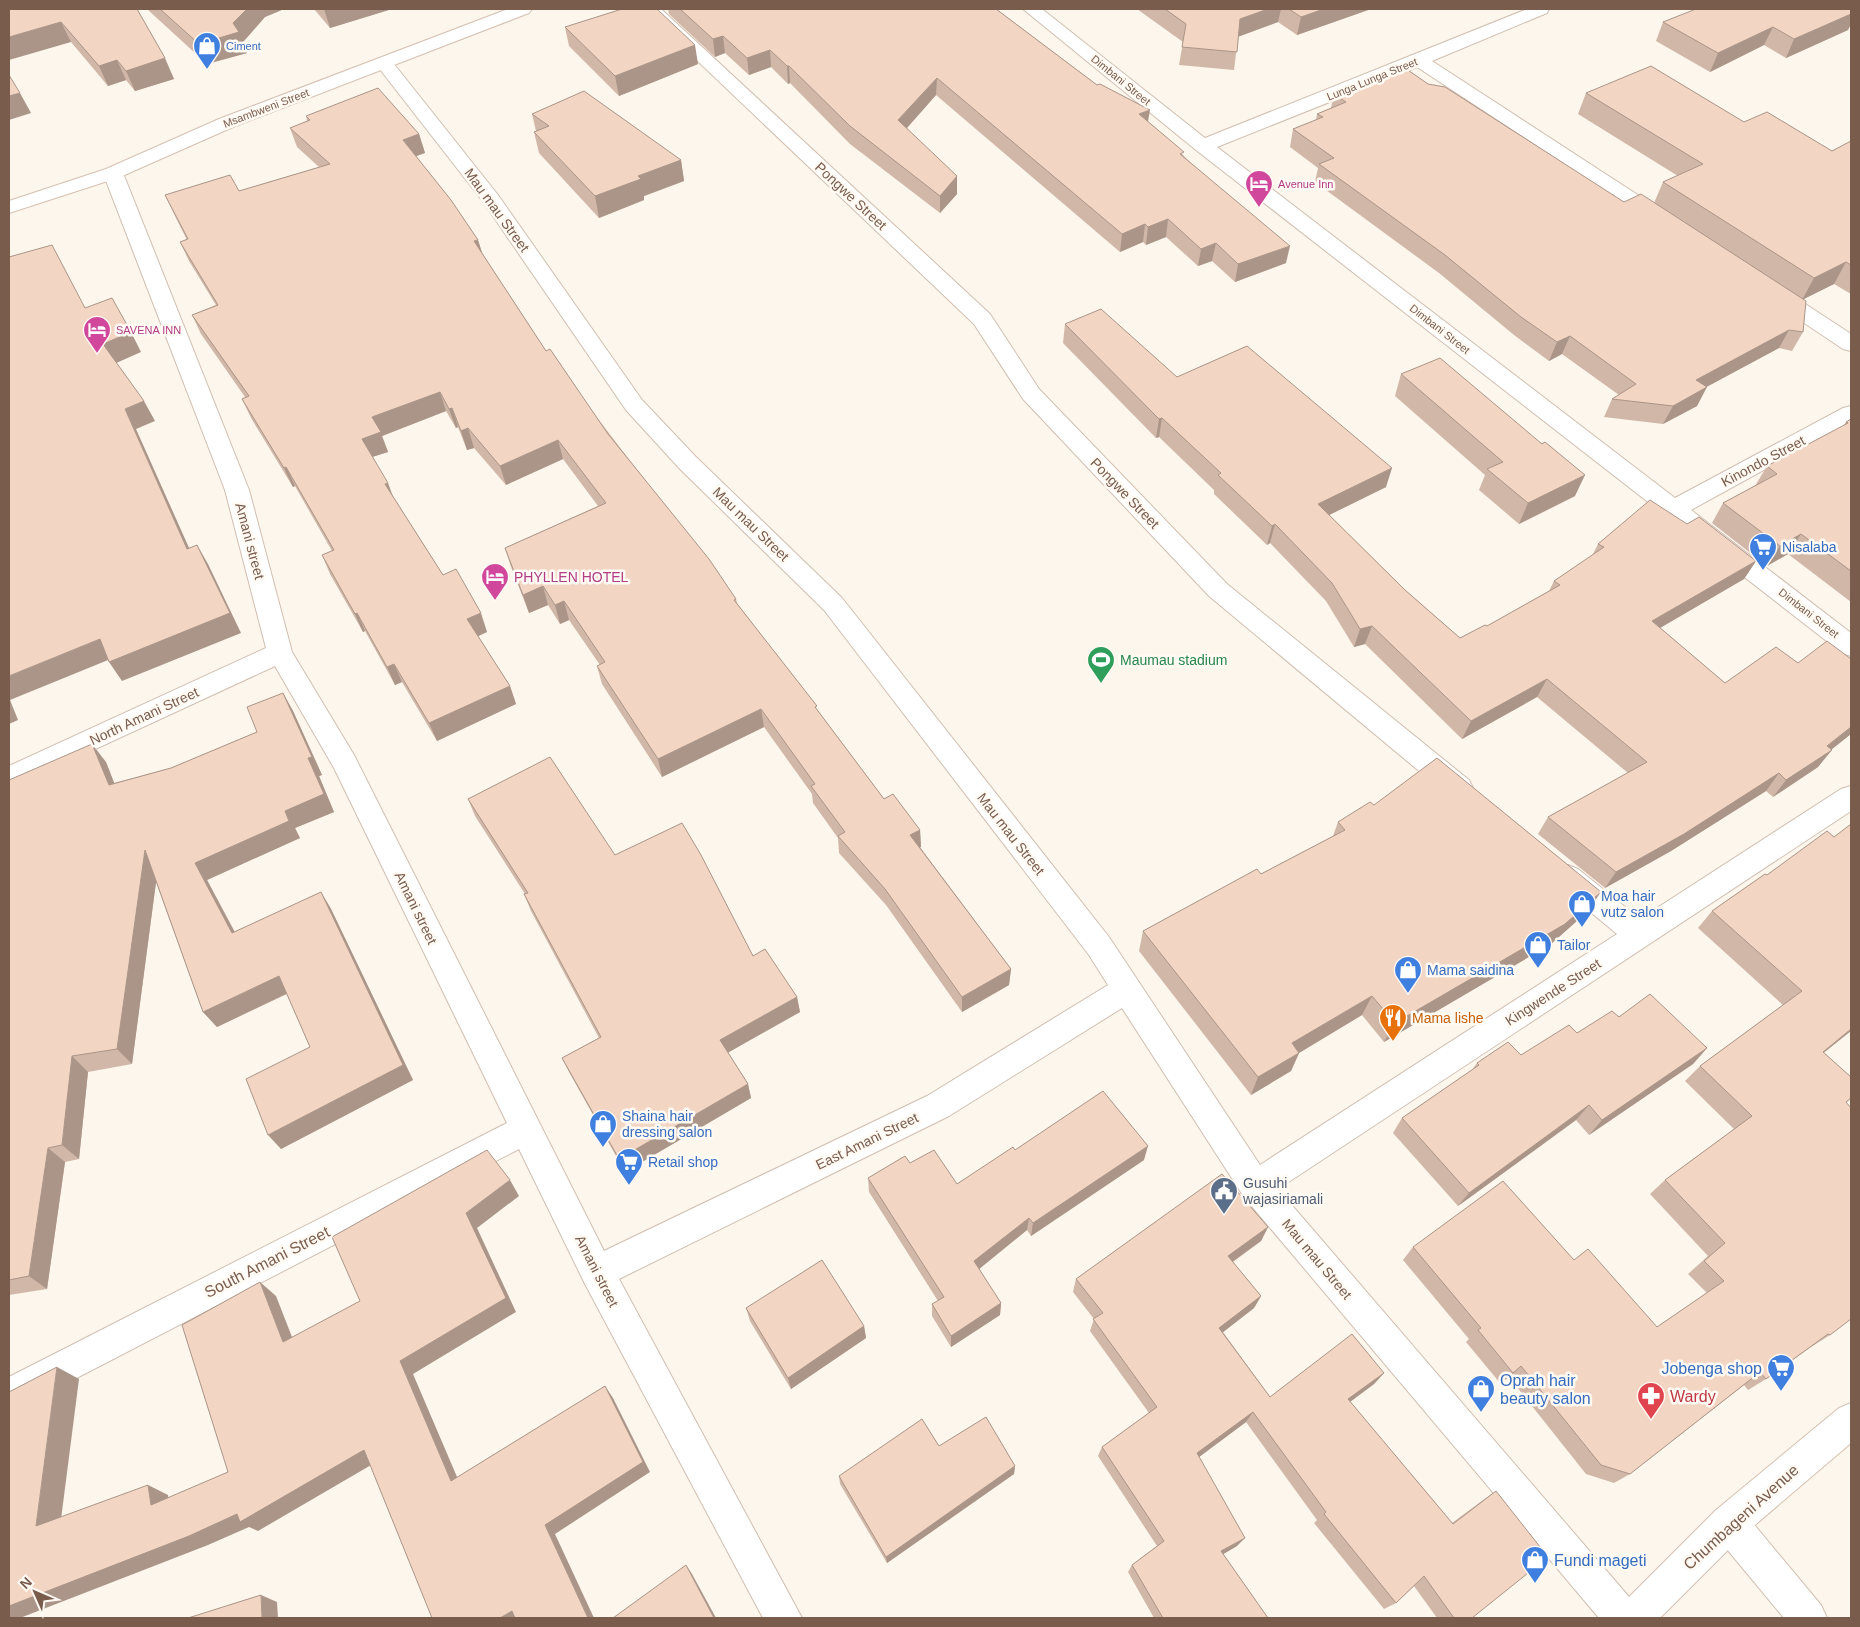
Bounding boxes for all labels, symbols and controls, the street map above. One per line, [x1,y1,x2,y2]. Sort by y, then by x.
shop icon: Ciment [192,31,222,70]
place label: Ciment [226,40,261,52]
street label: Dimbani Street [1089,52,1153,108]
street label: Lunga Lunga Street [1325,55,1419,103]
street label: Msambweni Street [221,86,311,130]
street label: Pongwe Street [812,159,890,233]
street label: Mau mau Street [461,165,533,255]
hotel icon: Avenue Inn [1244,169,1274,208]
place label: Avenue Inn [1278,178,1333,190]
street label: Dimbani Street [1408,302,1472,356]
hotel icon: SAVENA INN [82,315,112,354]
place label: SAVENA INN [116,324,181,336]
street label: Kinondo Street [1718,432,1808,490]
street label: Pongwe Street [1087,454,1163,532]
street label: Mau mau Street [710,484,792,564]
street label: Amani street [232,501,268,581]
supermarket icon: Nisalaba [1748,532,1778,571]
place label: Nisalaba [1782,539,1837,555]
hotel icon: PHYLLEN HOTEL [480,562,510,601]
place label: PHYLLEN HOTEL [514,569,629,585]
street label: Dimbani Street [1777,586,1841,640]
sports icon: Maumau stadium [1086,645,1116,684]
place label: Maumau stadium [1120,652,1227,668]
street label: North Amani Street [87,684,201,748]
street label: Mau mau Street [974,790,1048,878]
street label: Amani street [392,869,440,947]
place label: Moa hair vutz salon [1601,888,1664,920]
shop icon: Moa hair vutz salon [1567,889,1597,928]
shop icon: Tailor [1523,930,1553,969]
place label: Tailor [1557,937,1591,953]
shop icon: Mama saidina [1393,955,1423,994]
street label: Kingwende Street [1502,955,1604,1029]
place label: Mama saidina [1427,962,1514,978]
restaurant icon: Mama lishe [1378,1003,1408,1042]
place label: Mama lishe [1412,1010,1484,1026]
place label: Shaina hair dressing salon [622,1108,712,1140]
shop icon: Shaina hair dressing salon [588,1109,618,1148]
street label: East Amani Street [813,1109,921,1173]
supermarket icon: Retail shop [614,1147,644,1186]
place label: Retail shop [648,1154,718,1170]
place label: Gusuhi wajasiriamali [1242,1175,1323,1207]
public building icon: Gusuhi wajasiriamali [1209,1176,1239,1215]
street label: Mau mau Street [1279,1216,1355,1302]
street label: South Amani Street [202,1223,333,1301]
street label: Amani street [572,1232,622,1310]
supermarket icon: Jobenga shop [1766,1353,1796,1392]
place label: Jobenga shop [1661,1360,1762,1377]
place label: Oprah hair beauty salon [1500,1372,1591,1407]
shop icon: Oprah hair beauty salon [1466,1374,1496,1413]
pharmacy icon: Wardy [1636,1381,1666,1420]
place label: Wardy [1670,1388,1716,1405]
street label: Chumbageni Avenue [1680,1461,1802,1573]
shop icon: Fundi mageti [1520,1545,1550,1584]
place label: Fundi mageti [1554,1552,1647,1569]
north arrow [10,1567,60,1617]
text: N [17,1574,35,1592]

